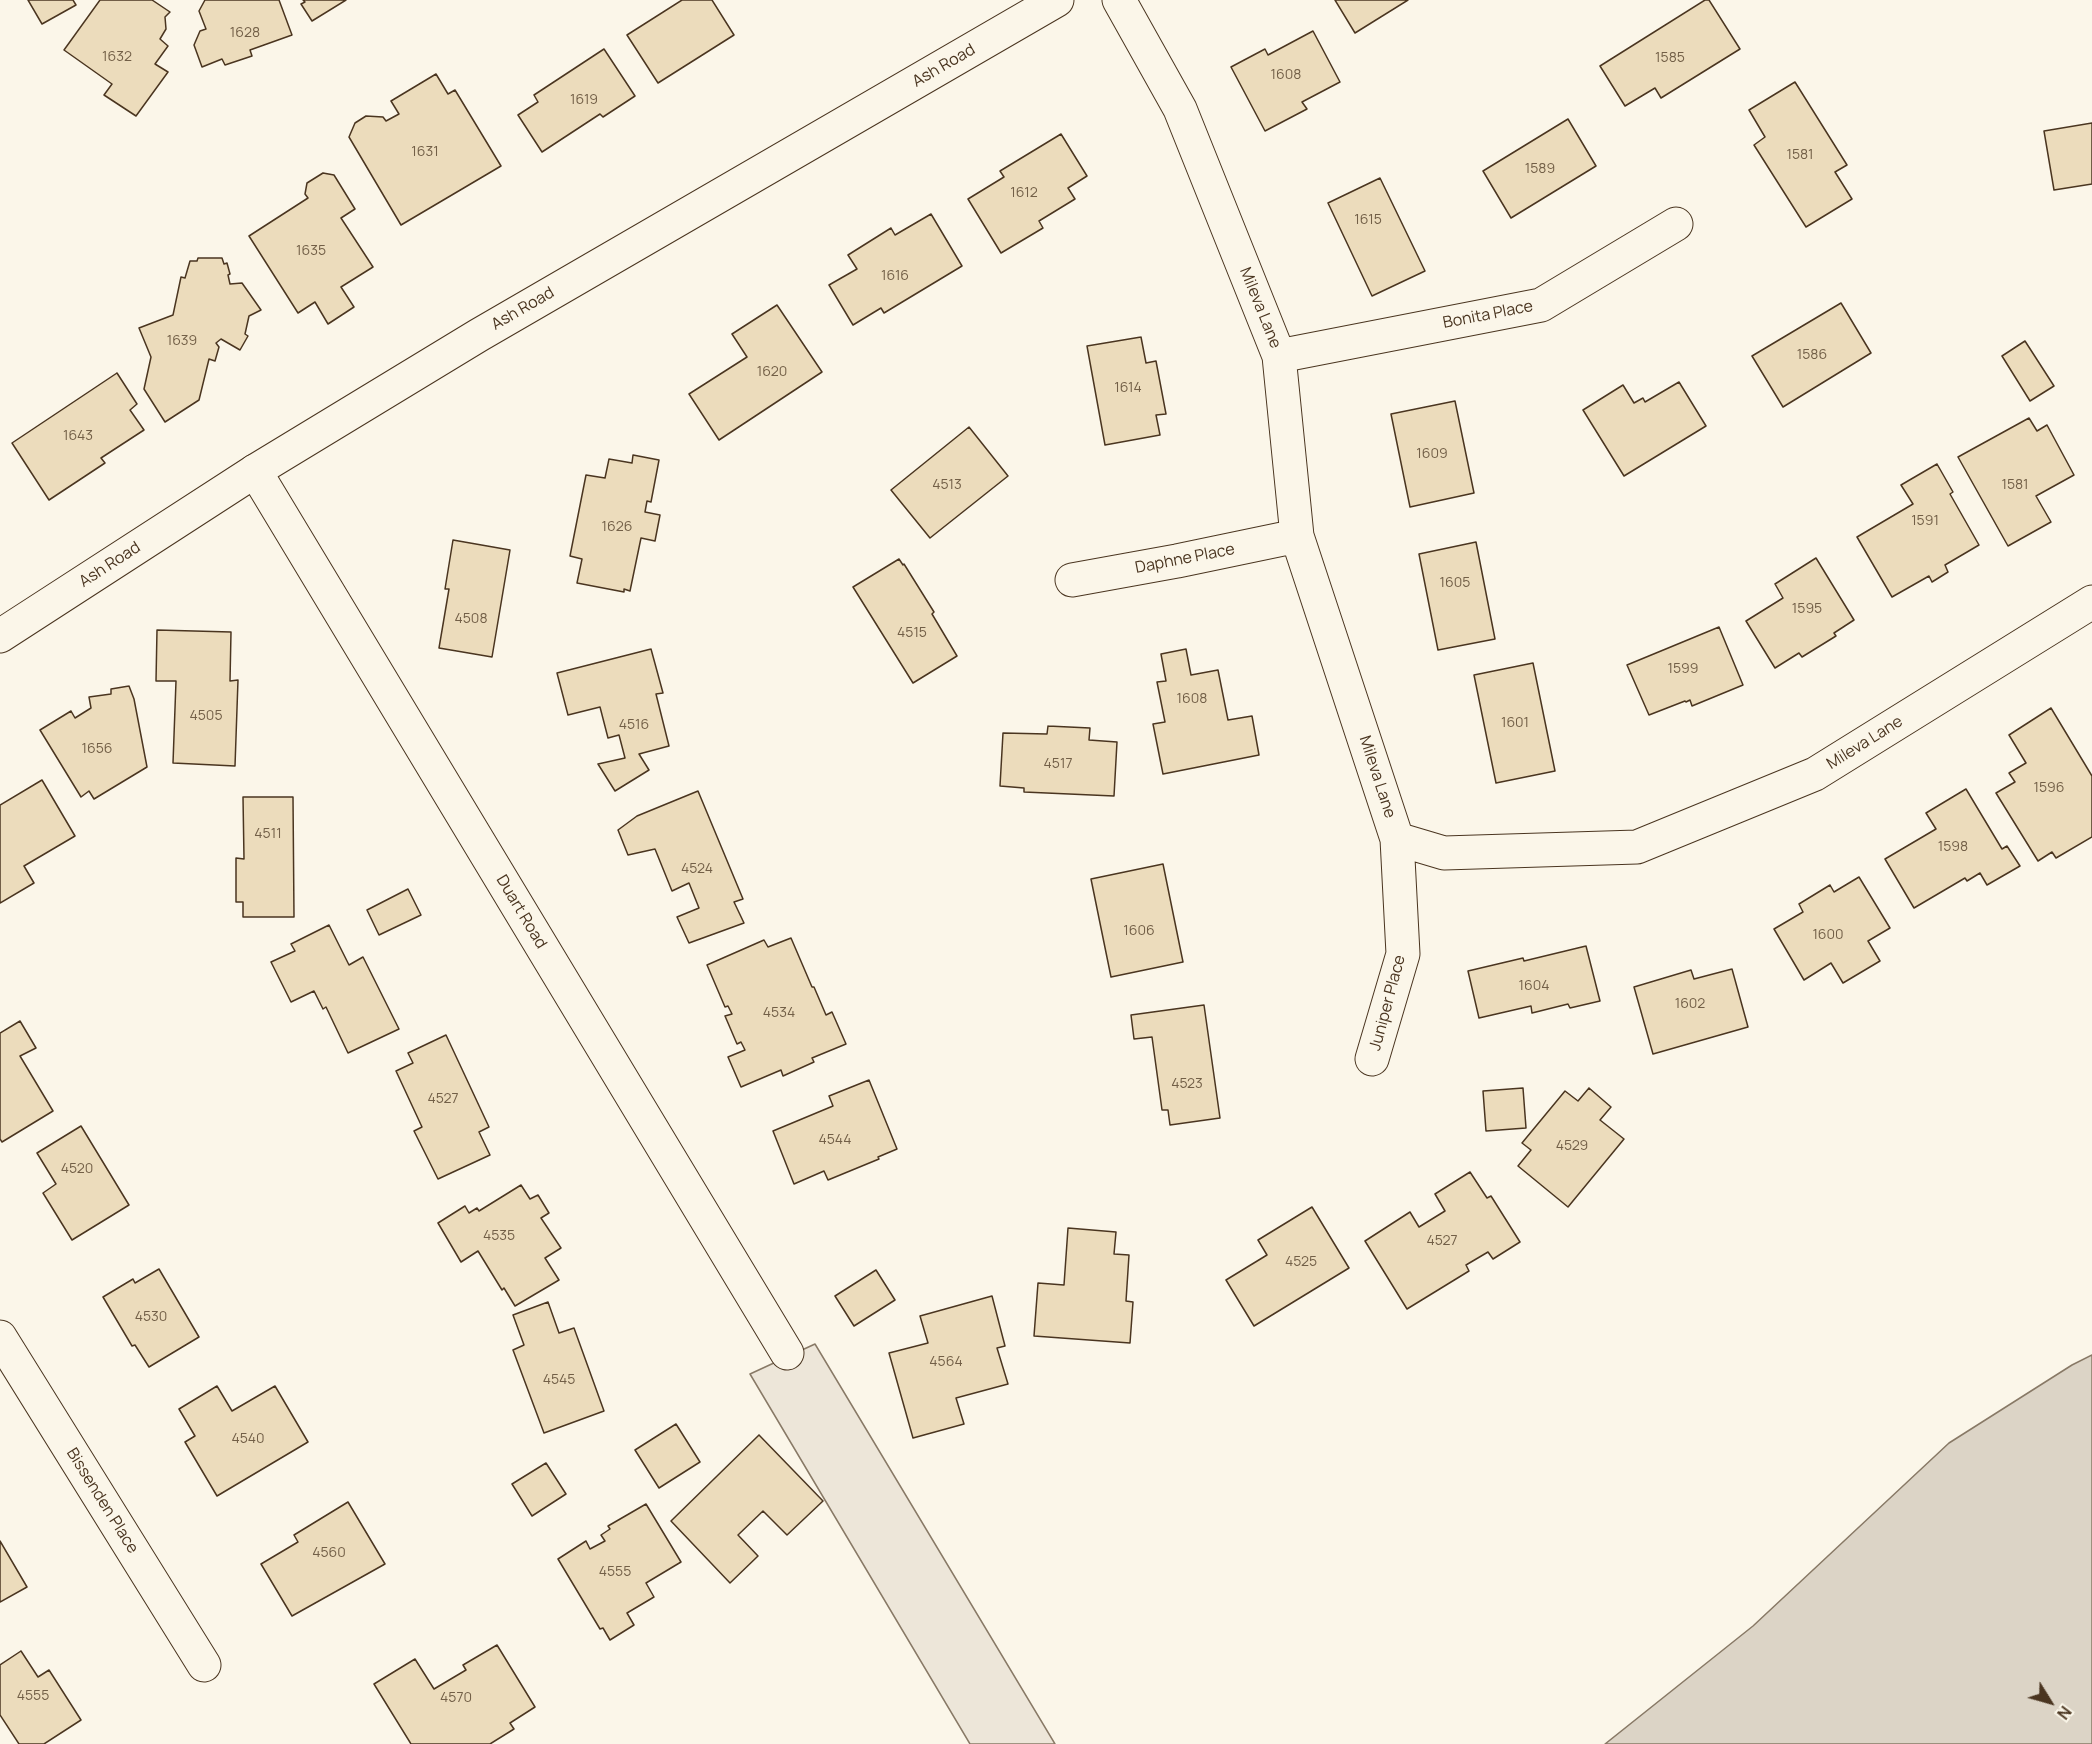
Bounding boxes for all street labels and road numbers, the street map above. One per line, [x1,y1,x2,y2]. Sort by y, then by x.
street label: Ash Road [909,40,979,92]
street label: Mileva Lane [1235,265,1285,351]
street label: Ash Road [488,283,558,335]
street label: Bonita Place [1441,297,1535,333]
street label: Ash Road [76,538,144,592]
street label: Daphne Place [1134,540,1236,578]
street label: Mileva Lane [1824,712,1906,774]
street label: Mileva Lane [1355,733,1399,821]
street label: Duart Road [492,872,550,952]
street label: Juniper Place [1366,953,1410,1053]
street label: Bissenden Place [62,1445,142,1557]

